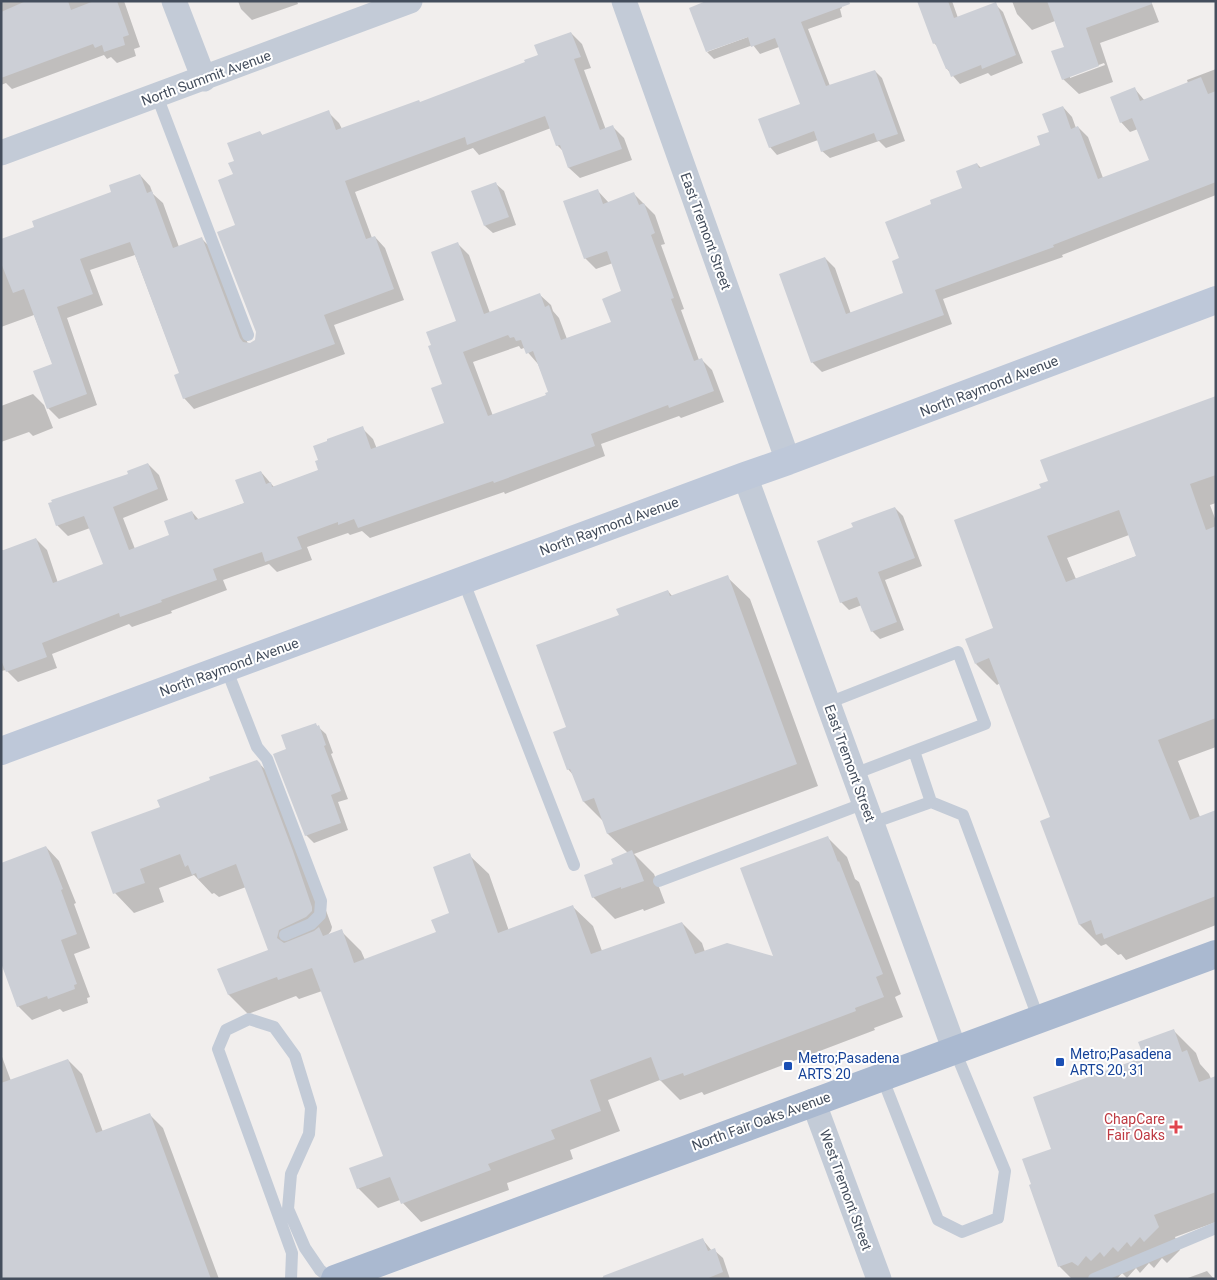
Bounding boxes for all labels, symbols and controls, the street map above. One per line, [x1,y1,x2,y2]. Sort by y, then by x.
street label: North Summit Avenue [139,47,273,109]
street label: East Tremont Street [677,170,735,292]
street label: North Raymond Avenue [918,352,1060,420]
street label: North Raymond Avenue [537,493,681,559]
street label: North Raymond Avenue [157,634,301,700]
street label: East Tremont Street [821,702,879,824]
place label: Metro;Pasadena ARTS 20, 31 [1070,1046,1172,1078]
place label: Metro;Pasadena ARTS 20 [798,1050,900,1082]
marker: Metro;Pasadena ARTS 20, 31 [1054,1056,1066,1068]
marker: Metro;Pasadena ARTS 20 [782,1060,794,1072]
street label: North Fair Oaks Avenue [689,1088,833,1154]
place label: ChapCare Fair Oaks [1104,1111,1165,1143]
marker: ChapCare Fair Oaks [1169,1120,1183,1134]
street label: West Tremont Street [817,1127,875,1253]

